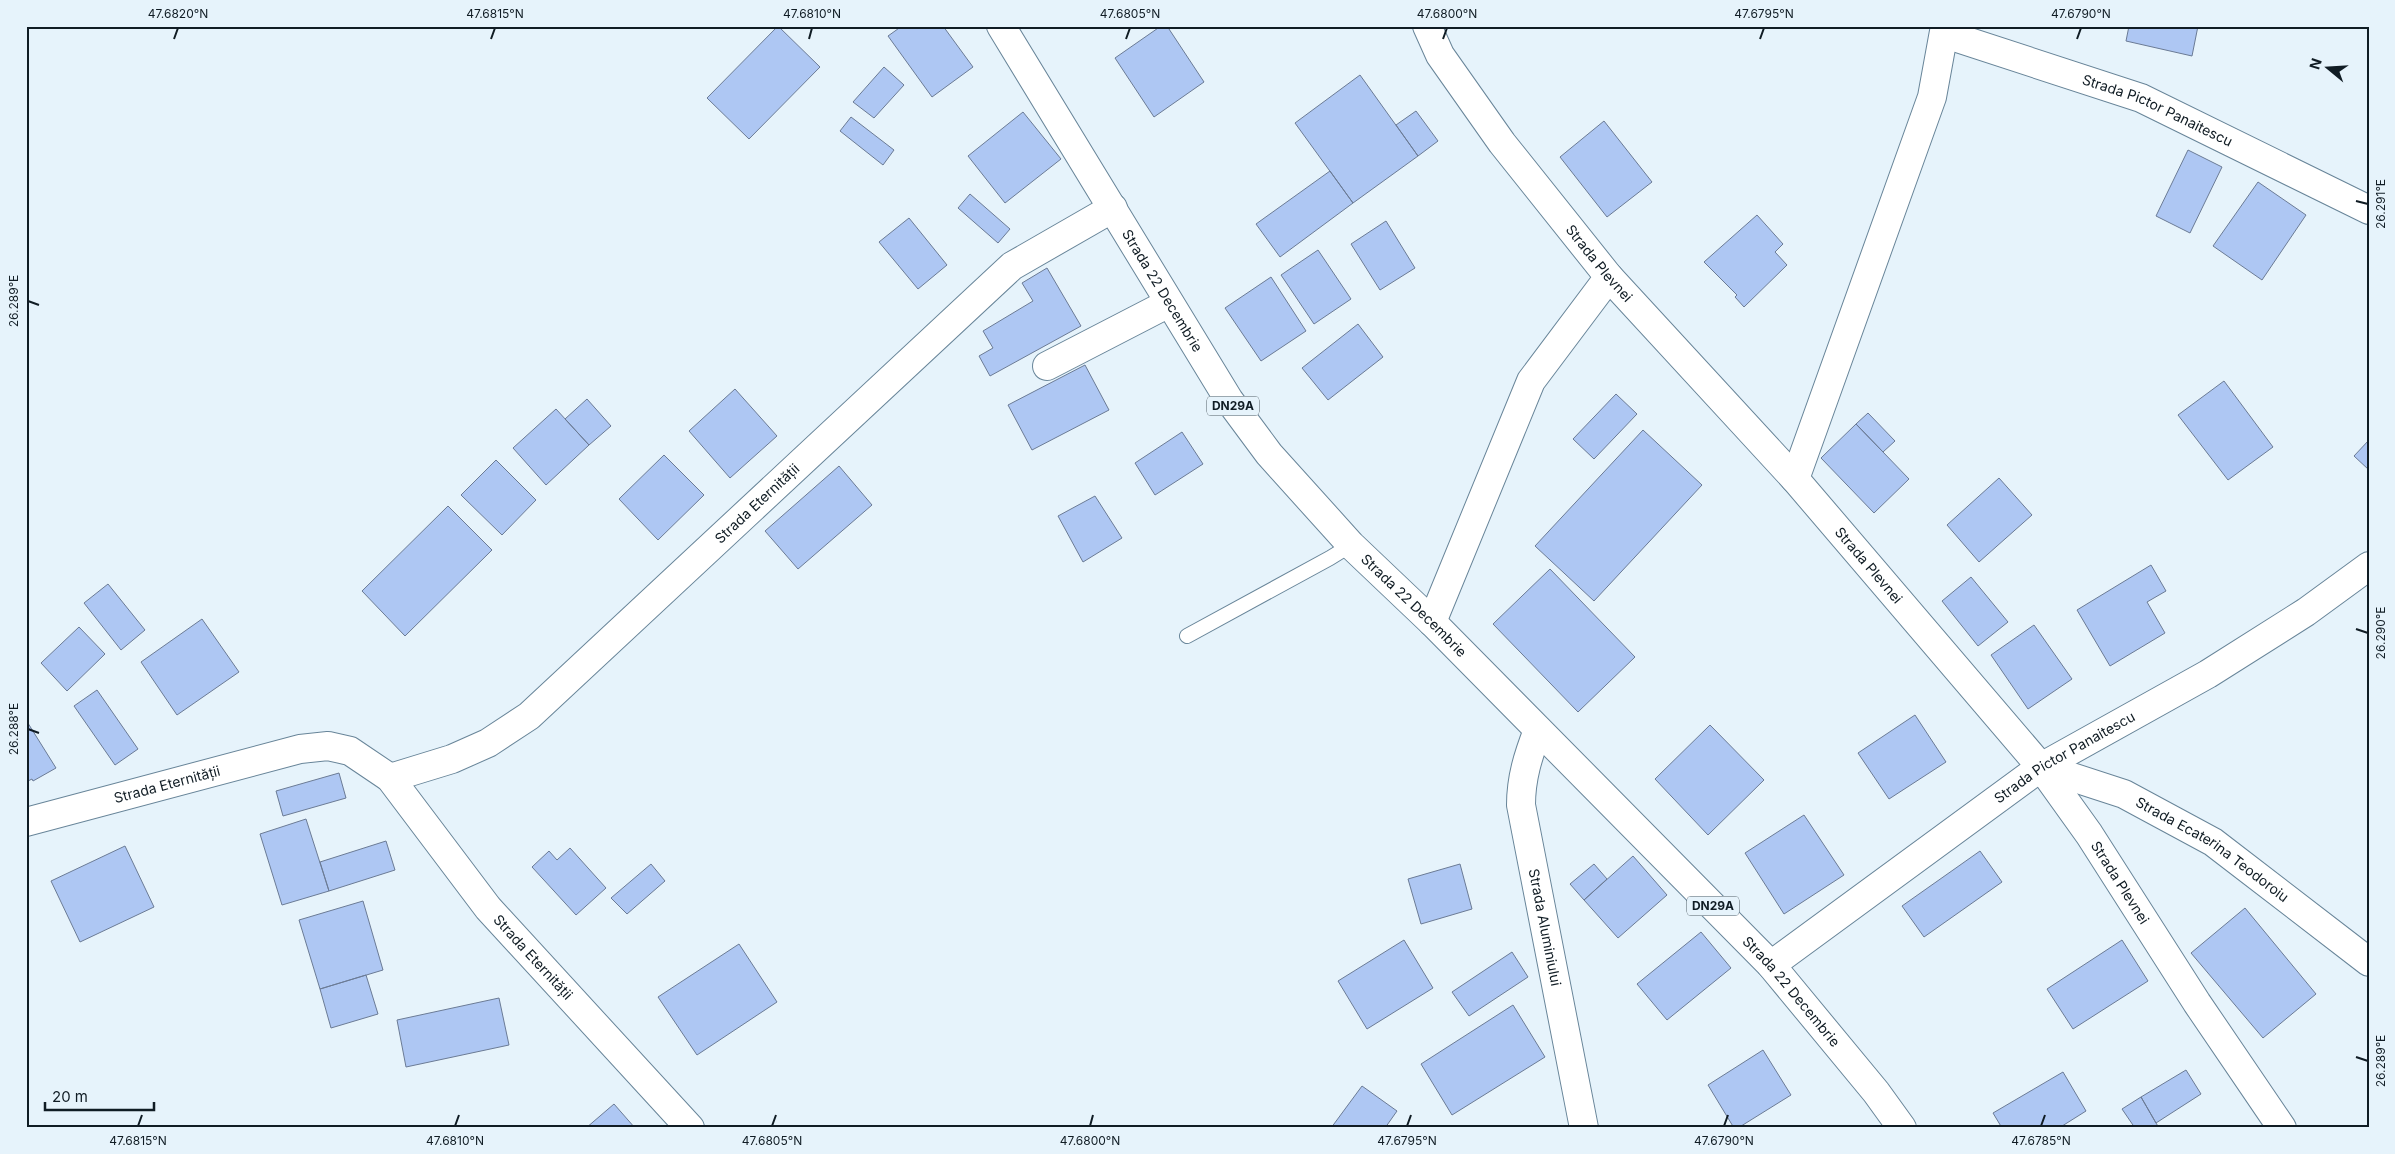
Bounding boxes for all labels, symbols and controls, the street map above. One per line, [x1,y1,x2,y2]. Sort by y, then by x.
text: 47.6820°N [148,6,208,21]
text: 47.6815°N [466,6,524,21]
text: 47.6810°N [783,6,841,21]
text: 47.6805°N [1100,6,1160,21]
text: 47.6800°N [1417,6,1477,21]
text: 47.6795°N [1734,6,1794,21]
text: 47.6790°N [2051,6,2111,21]
north arrow [2302,42,2352,92]
text: N [2305,56,2325,72]
street label: Strada Pictor Panaitescu [2080,70,2236,150]
text: 26.291°E [2373,179,2388,229]
street label: Strada Plevnei [1563,221,1636,305]
street label: Strada 22 Decembrie [1119,226,1207,355]
text: 26.289°E [6,275,21,327]
road number: DN29A [1207,396,1259,416]
street label: Strada Eternității [711,460,802,547]
street label: Strada Plevnei [1832,523,1906,607]
street label: Strada 22 Decembrie [1358,550,1471,660]
text: 26.290°E [2373,607,2388,659]
text: 26.288°E [6,703,21,755]
street label: Strada Pictor Panaitescu [1991,707,2138,807]
street label: Strada Eternității [112,762,222,806]
street label: Strada Ecaterina Teodoroiu [2133,793,2292,905]
street label: Strada Plevnei [2088,838,2153,927]
street label: Strada Aluminiului [1526,867,1565,987]
road number: DN29A [1687,896,1739,916]
street label: Strada Eternității [490,911,577,1003]
street label: Strada 22 Decembrie [1739,932,1844,1050]
text: 26.289°E [2373,1035,2388,1087]
scale bar [45,1079,154,1111]
text: 20 m [52,1087,88,1106]
text: 47.6815°N [109,1133,167,1148]
text: 47.6810°N [426,1133,484,1148]
text: 47.6805°N [742,1133,802,1148]
text: 47.6800°N [1060,1133,1120,1148]
text: 47.6795°N [1377,1133,1437,1148]
text: 47.6790°N [1694,1133,1754,1148]
text: 47.6785°N [2011,1133,2071,1148]

